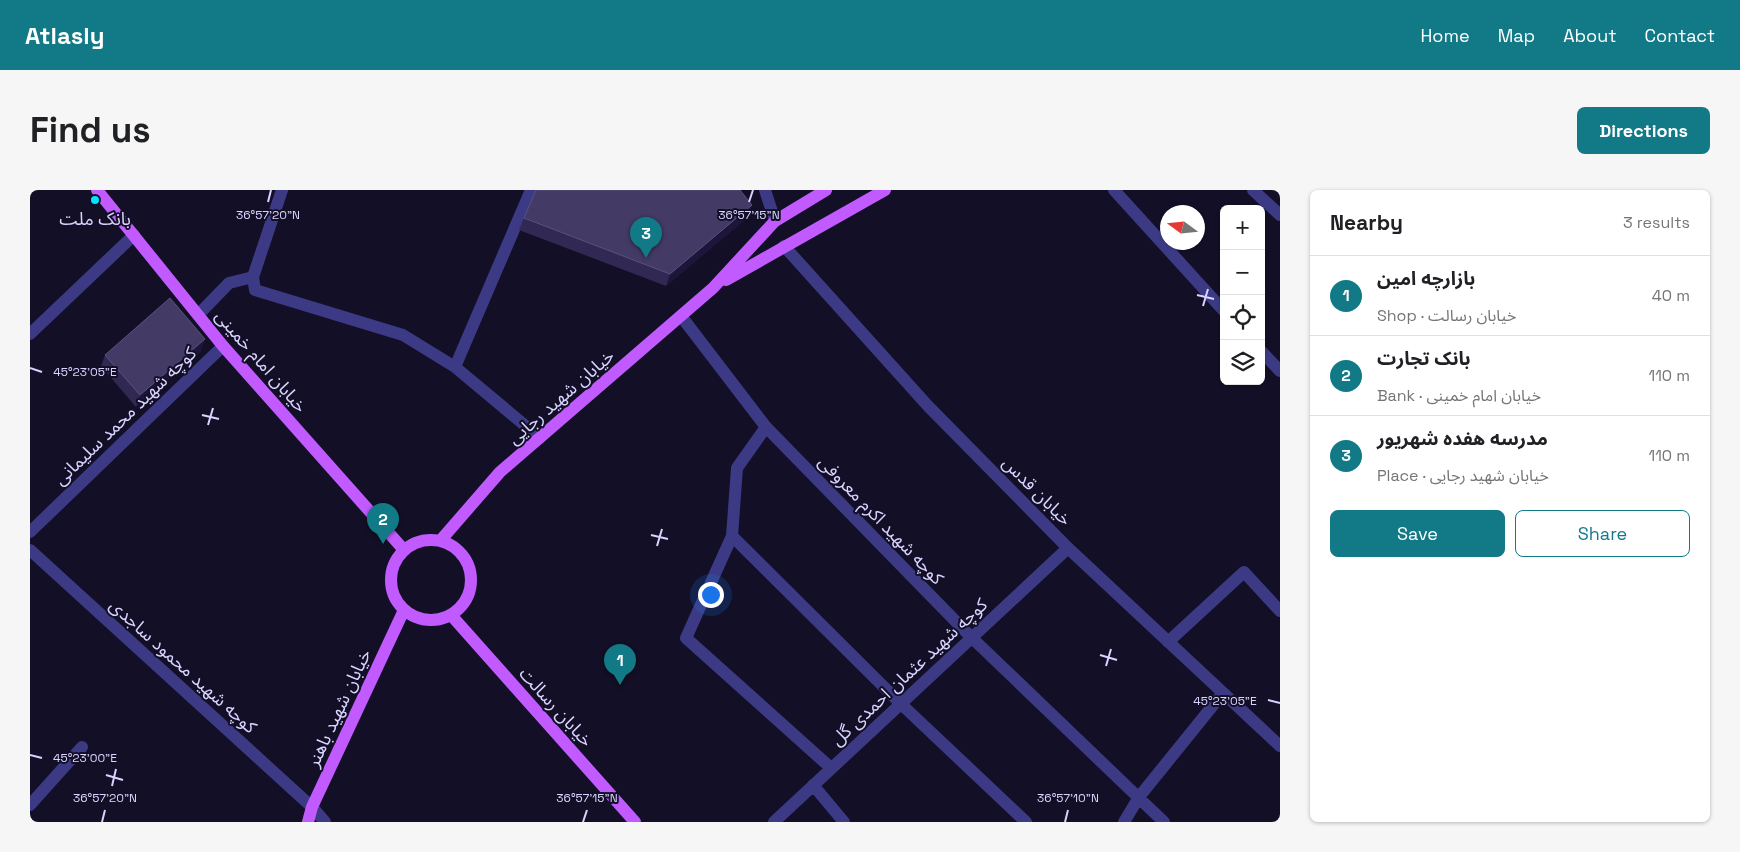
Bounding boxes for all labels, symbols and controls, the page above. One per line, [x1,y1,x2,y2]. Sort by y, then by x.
text: Atlasly [25,20,104,51]
text: Home [1421,24,1470,47]
text: Map [1498,24,1535,47]
text: About [1563,24,1617,47]
text: Contact [1645,24,1715,47]
button: Directions [1577,107,1710,154]
text: Find us [30,108,151,152]
marker: بانک ملت [89,194,101,206]
north arrow [1160,205,1205,250]
map controls [1220,205,1265,385]
button: + [1220,205,1265,250]
place label: بانک ملت [59,207,131,230]
text: 36°57'20"N [236,207,300,223]
text: 36°57'15"N [718,207,780,223]
text: Nearby [1330,209,1403,236]
text: 3 results [1623,212,1690,233]
pin: 3 [630,217,662,258]
button: − [1220,250,1265,295]
text: بازارچه امین [1377,266,1475,291]
text: 1 [1342,285,1350,306]
text: 40 m [1652,285,1690,306]
button: locate [1220,295,1265,340]
street label: خیابان امام خمینی [208,304,312,419]
text: Shop · خیابان رسالت [1377,305,1516,326]
button: layers [1220,340,1265,385]
street label: کوچه شهید محمد سلیمانی [48,341,201,490]
street label: خیابان شهید رجایی [503,344,619,449]
text: بانک تجارت [1377,346,1471,371]
text: 45°23'05"E [53,364,117,380]
text: 2 [1341,365,1351,386]
text: 110 m [1648,365,1690,386]
text: Bank · خیابان امام خمینی [1377,385,1541,406]
text: مدرسه هفده شهریور [1377,426,1548,451]
text: 3 [1341,445,1351,466]
text: 110 m [1648,445,1690,466]
street label: کوچه شهید اکرم معروفی [812,450,949,592]
street label: خیابان قدس [998,451,1077,530]
text: Place · خیابان شهید رجایی [1377,465,1549,486]
pin: 2 [367,503,399,544]
button: Save [1330,510,1505,557]
button: Share [1515,510,1690,557]
your location [698,582,724,608]
street label: کوچه شهید محمود ساجدی [105,593,262,738]
street label: کوچه شهید عثمان احمدی گل [825,593,992,750]
pin: 1 [604,644,636,685]
street label: خیابان شهید باهنر [301,645,376,771]
street label: خیابان رسالت [515,662,598,751]
text: 45°23'05"E [1193,693,1257,709]
text: 45°23'00"E [53,750,117,766]
text: 36°57'20"N [73,790,137,806]
text: 36°57'15"N [556,790,618,806]
text: 36°57'10"N [1037,790,1099,806]

